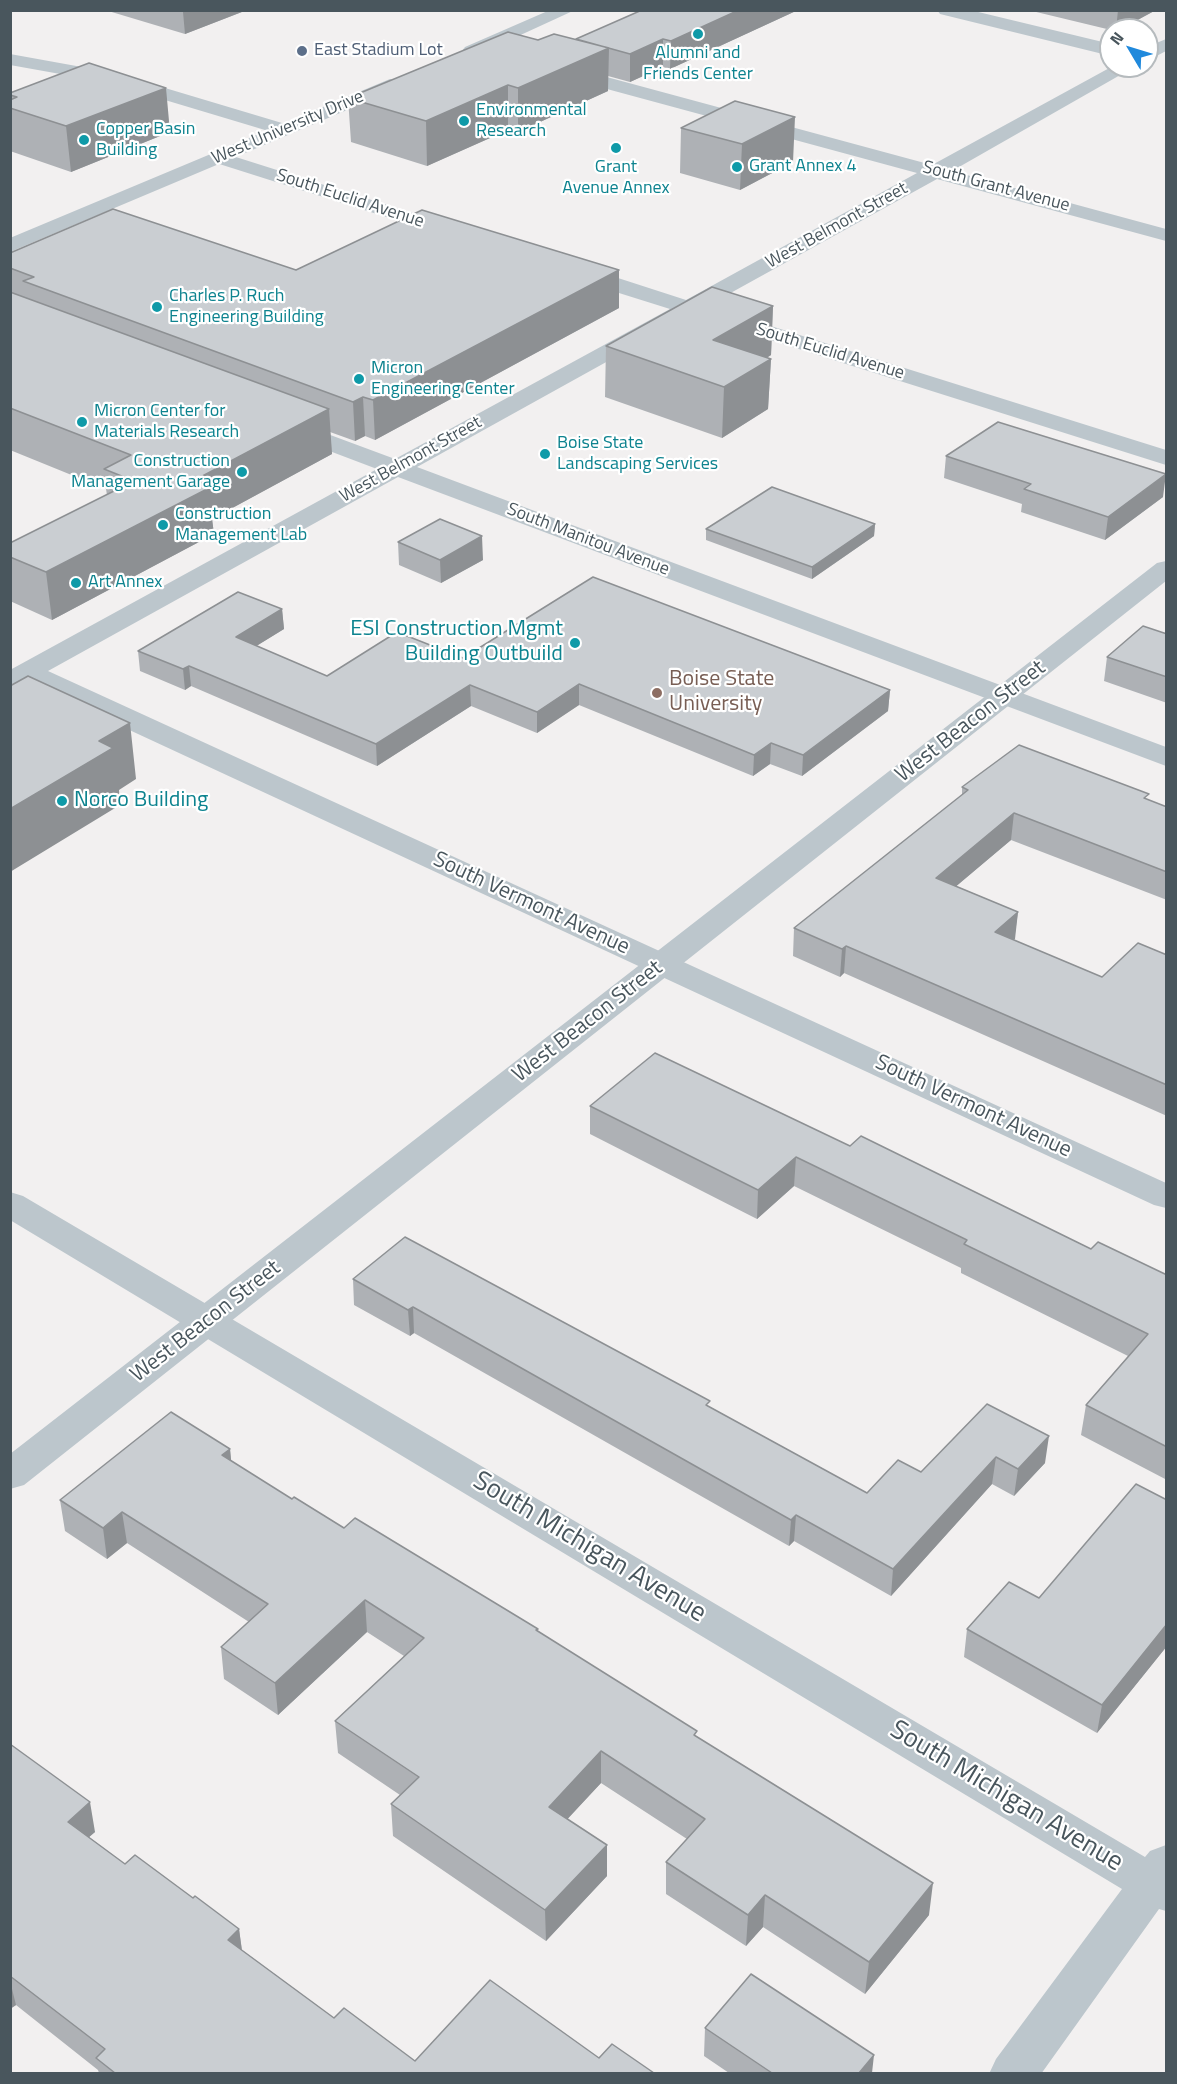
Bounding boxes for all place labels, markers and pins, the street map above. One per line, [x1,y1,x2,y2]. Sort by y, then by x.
marker: Alumni and Friends Center [691,27,705,41]
place label: East Stadium Lot [314,40,443,62]
place label: Alumni and Friends Center [643,43,753,86]
marker: East Stadium Lot [295,44,309,58]
place label: Environmental Research [476,100,587,142]
marker: Environmental Research [457,114,471,128]
place label: Copper Basin Building [96,119,195,162]
marker: Copper Basin Building [77,133,91,147]
marker: Grant Avenue Annex [609,141,623,155]
place label: Grant Annex 4 [749,156,856,178]
place label: Grant Avenue Annex [562,157,670,200]
marker: Grant Annex 4 [730,160,744,174]
place label: Charles P. Ruch Engineering Building [169,286,324,328]
marker: Charles P. Ruch Engineering Building [150,300,164,314]
place label: Micron Engineering Center [371,358,515,400]
marker: Micron Engineering Center [352,372,366,386]
place label: Micron Center for Materials Research [94,401,239,444]
marker: Micron Center for Materials Research [75,415,89,429]
place label: Boise State Landscaping Services [557,433,718,476]
marker: Boise State Landscaping Services [538,447,552,461]
place label: Construction Management Garage [71,451,230,494]
marker: Construction Management Garage [235,465,249,479]
place label: Construction Management Lab [175,504,307,546]
marker: Construction Management Lab [156,518,170,532]
place label: Art Annex [88,572,162,594]
marker: Art Annex [69,576,83,590]
place label: ESI Construction Mgmt Building Outbuild [350,617,563,668]
marker: ESI Construction Mgmt Building Outbuild [568,636,582,650]
place label: Boise State University [669,667,774,718]
marker: Boise State University [650,686,664,700]
place label: Norco Building [74,788,208,814]
marker: Norco Building [55,794,69,808]

